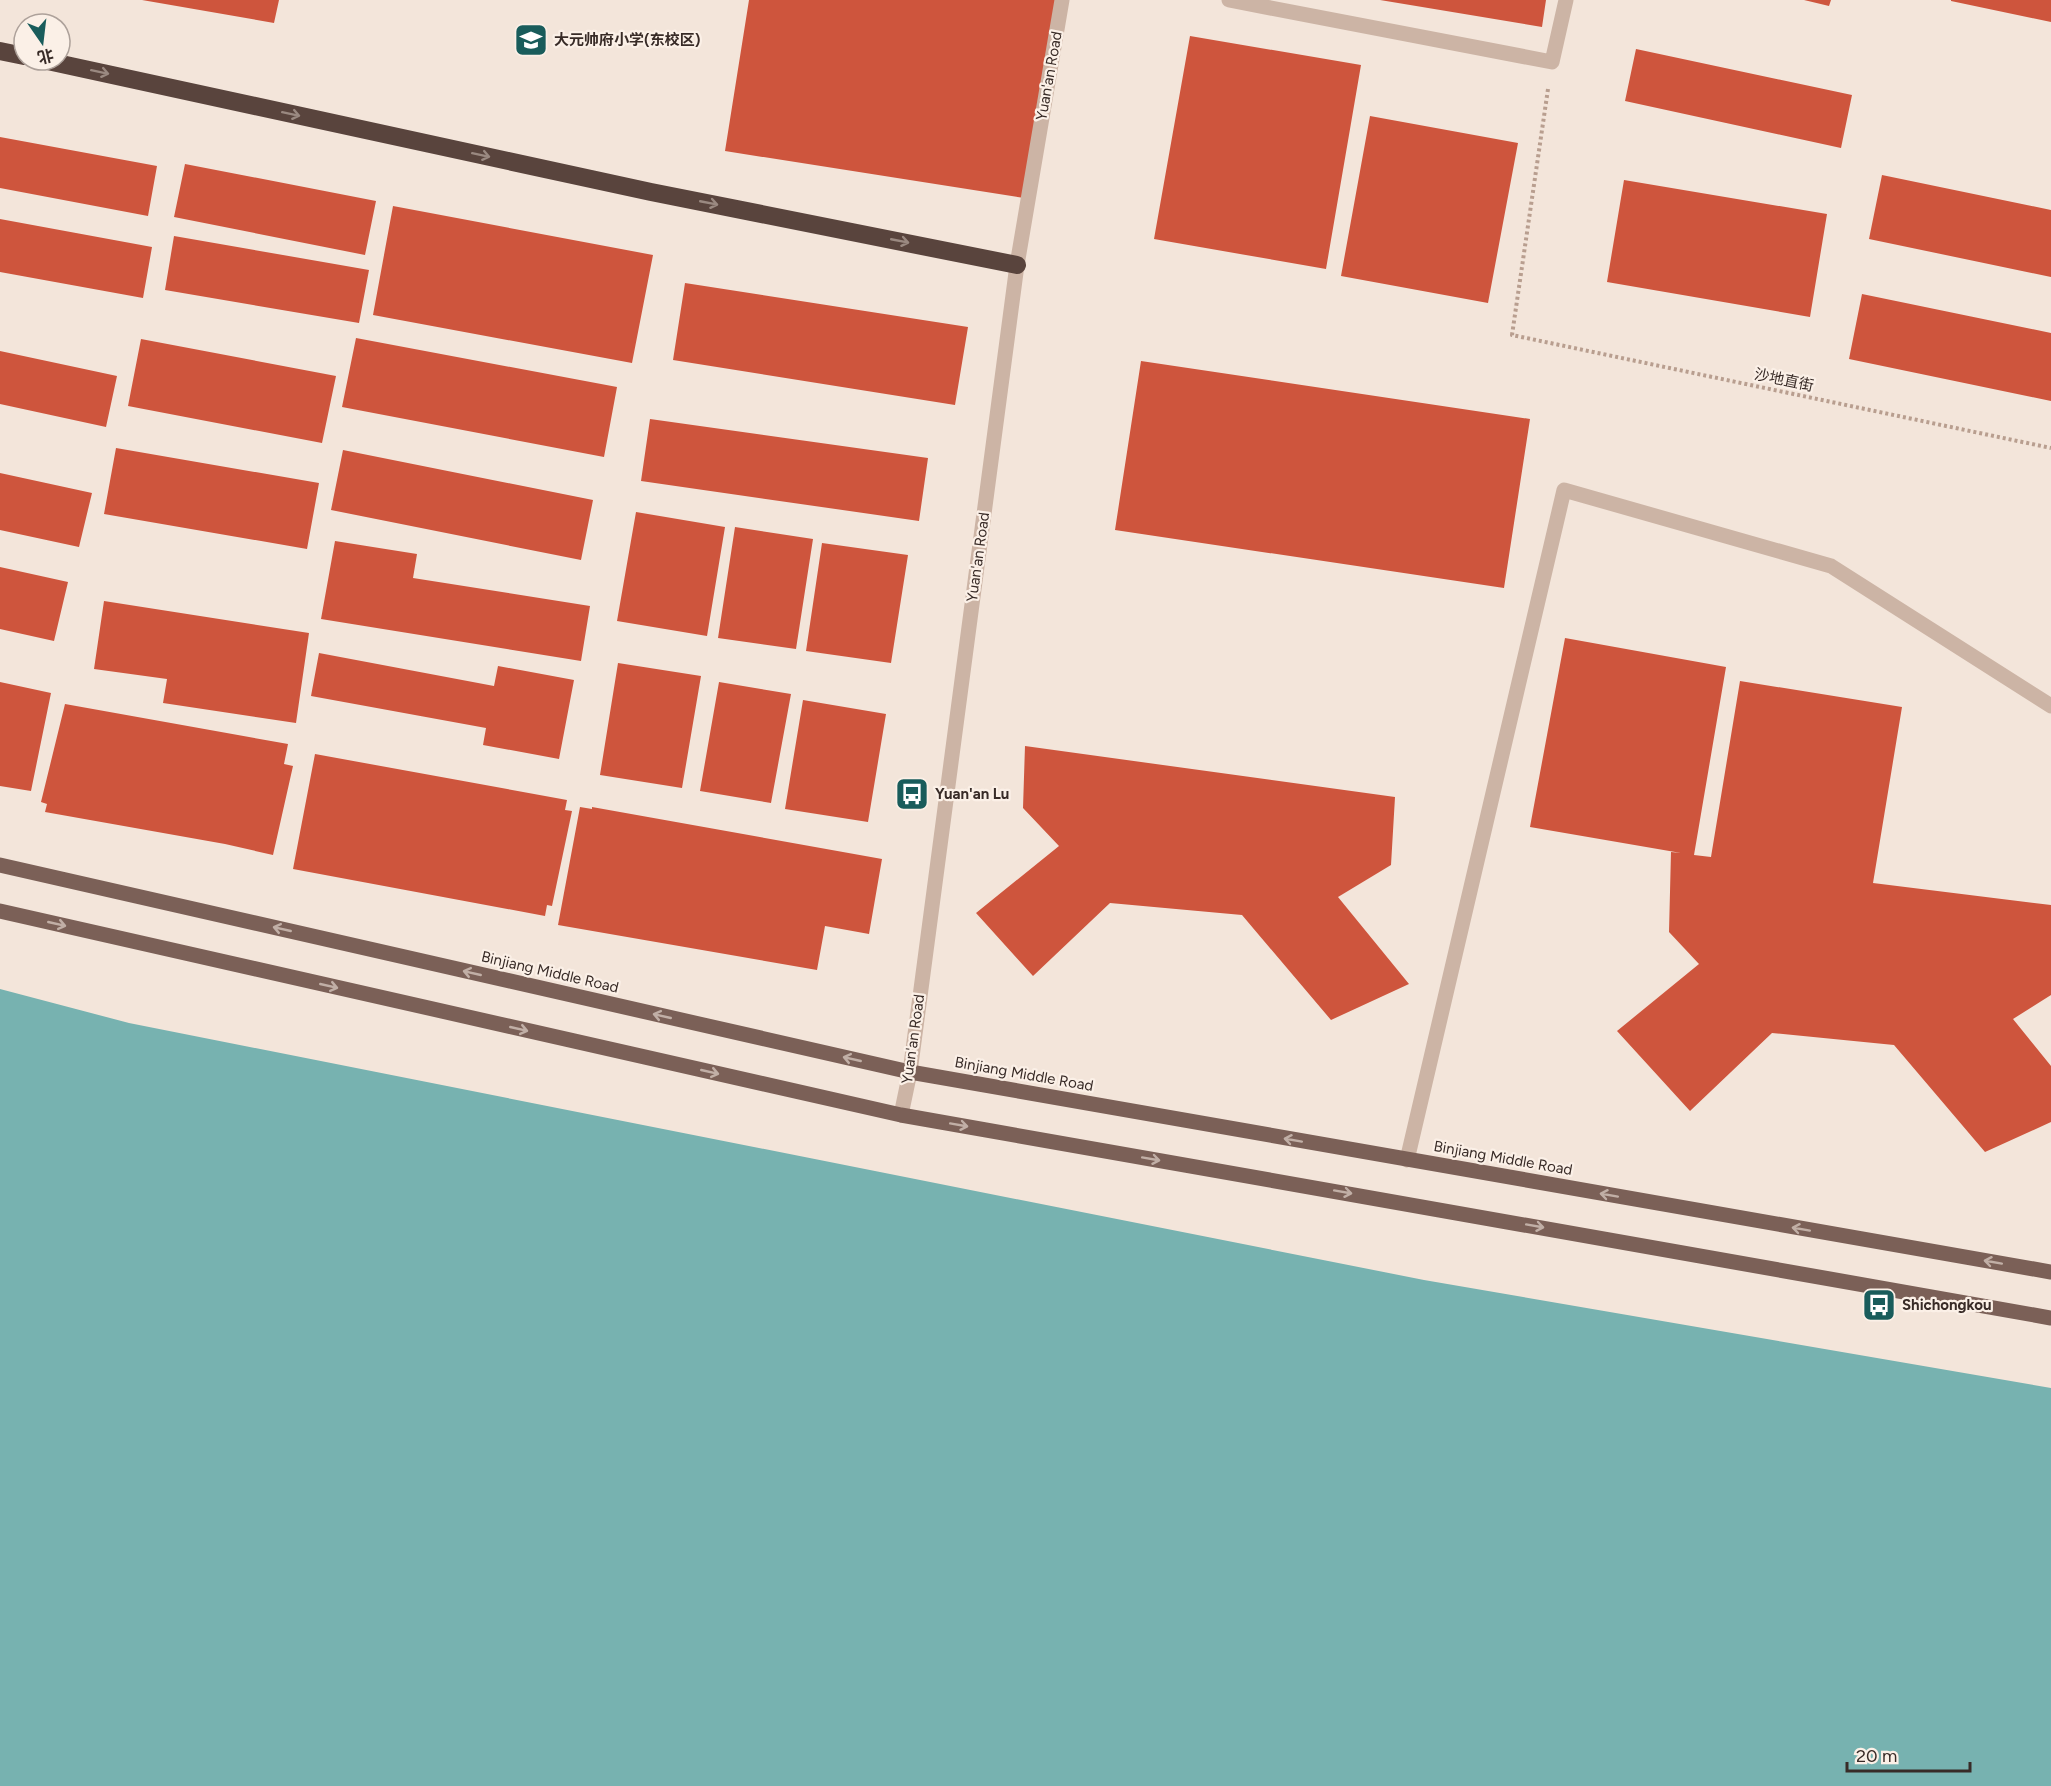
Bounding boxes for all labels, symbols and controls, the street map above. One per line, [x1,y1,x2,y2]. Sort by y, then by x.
north arrow [12,12,72,72]
school or university icon: 大元帅府小学(东校区) [513,22,549,58]
street label: Yuan'an Road [1032,30,1066,122]
place label: 大元帅府小学(东校区) [554,31,701,49]
text: 北 [35,45,56,67]
one-way arrow [91,67,110,79]
one-way arrow [281,109,300,120]
one-way arrow [471,150,491,161]
one-way arrow [698,198,718,209]
one-way arrow [889,236,909,247]
street label: 沙地直街 [1753,365,1815,395]
street label: Yuan'an Road [963,511,993,603]
bus stop icon: Yuan'an Lu [894,776,930,812]
place label: Yuan'an Lu [935,785,1009,803]
one-way arrow [47,919,66,931]
one-way arrow [273,923,292,935]
street label: Binjiang Middle Road [480,947,620,997]
one-way arrow [463,966,482,978]
one-way arrow [319,980,338,992]
street label: Yuan'an Road [898,993,928,1085]
one-way arrow [653,1010,673,1021]
one-way arrow [510,1023,529,1035]
one-way arrow [843,1053,863,1064]
street label: Binjiang Middle Road [953,1053,1095,1095]
one-way arrow [700,1066,719,1078]
one-way arrow [949,1120,968,1131]
one-way arrow [1284,1134,1303,1145]
street label: Binjiang Middle Road [1432,1137,1574,1179]
one-way arrow [1141,1153,1160,1164]
one-way arrow [1333,1187,1352,1198]
one-way arrow [1600,1189,1620,1200]
one-way arrow [1525,1221,1544,1232]
one-way arrow [1792,1223,1812,1234]
one-way arrow [1984,1256,2004,1267]
bus stop icon: Shichongkou [1861,1287,1897,1323]
place label: Shichongkou [1902,1296,1992,1314]
scale bar [1847,1735,1970,1773]
text: 20 m [1856,1745,1897,1767]

